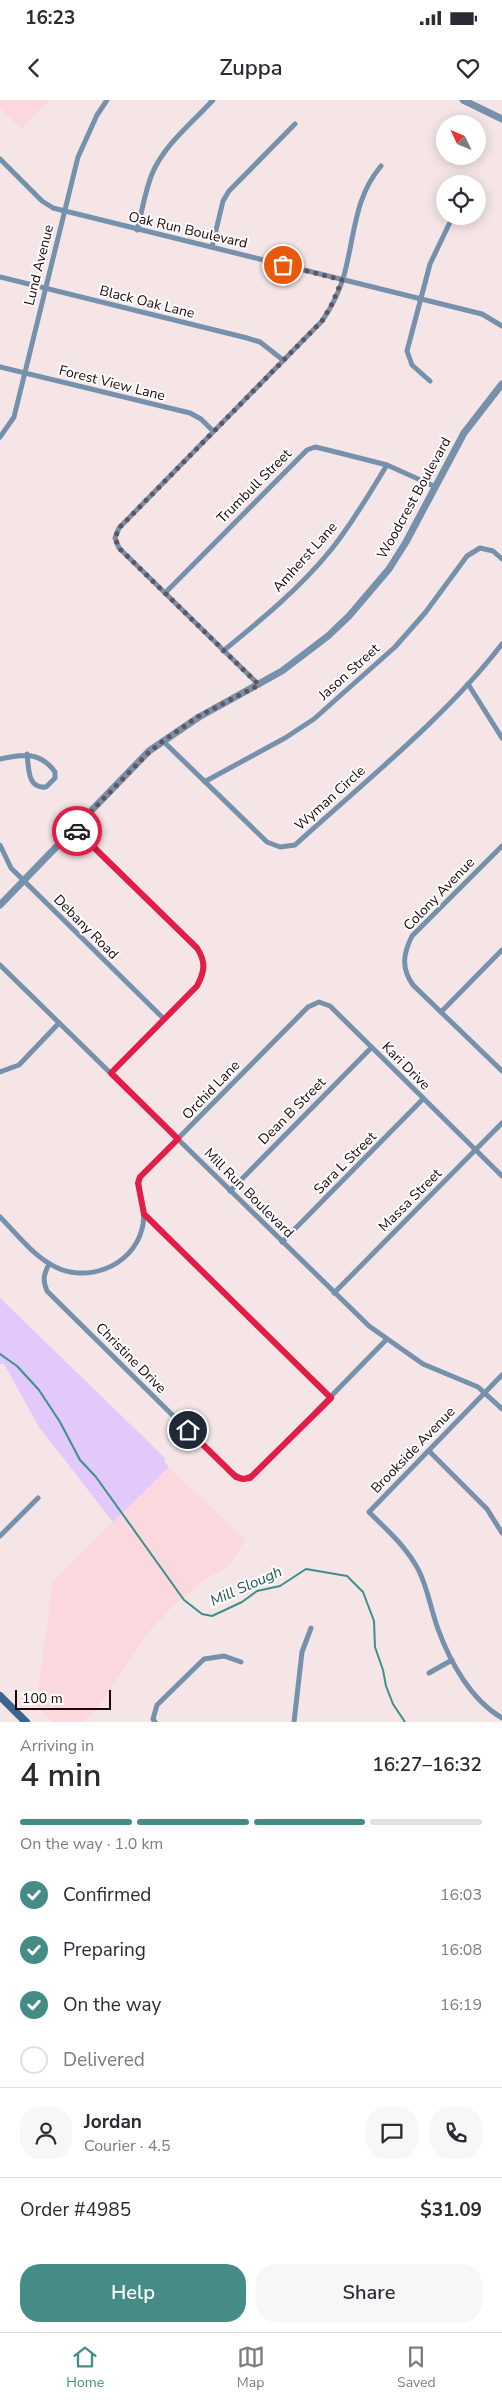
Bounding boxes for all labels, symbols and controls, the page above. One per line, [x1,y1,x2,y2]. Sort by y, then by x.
text: 16:23 [25,5,75,31]
text: Zuppa [219,53,283,83]
icon: back [20,54,48,82]
icon: heart [454,54,482,82]
north arrow [436,115,486,165]
map controls [436,115,486,225]
button: locate [436,175,486,225]
street label: Oak Run Boulevard [127,207,249,253]
street label: Lund Avenue [20,223,58,307]
pin [262,244,304,286]
icon: bag [269,251,297,279]
street label: Black Oak Lane [97,281,197,323]
street label: Forest View Lane [57,361,167,405]
street label: Woodcrest Boulevard [373,434,455,562]
street label: Trumbull Street [213,444,296,527]
street label: Amherst Lane [268,518,342,596]
street label: Jason Street [314,639,384,705]
street label: Wyman Circle [291,761,369,835]
courier [52,806,102,856]
icon: car [63,817,91,845]
street label: Colony Avenue [399,853,479,935]
street label: Debany Road [49,890,123,964]
street label: Kari Drive [378,1038,434,1094]
street label: Orchid Lane [178,1056,244,1124]
street label: Dean B Street [254,1073,330,1149]
street label: Sara L Street [310,1127,381,1198]
street label: Mill Run Boulevard [200,1144,298,1242]
street label: Massa Street [374,1164,446,1236]
street label: Christine Drive [92,1319,170,1397]
street label: Brookside Avenue [367,1403,459,1497]
pin [167,1409,209,1451]
icon: home [174,1416,202,1444]
water label: Mill Slough [207,1561,285,1611]
scale bar [15,1687,111,1710]
text: 100 m [22,1689,63,1708]
text: Arriving in [20,1735,94,1757]
text: 16:27–16:32 [372,1752,482,1778]
text: 4 min [20,1754,102,1797]
text: On the way · 1.0 km [20,1833,163,1855]
icon: check [20,1881,48,1909]
text: Confirmed [63,1882,151,1908]
text: 16:03 [440,1884,482,1906]
icon: check [20,1936,48,1964]
text: Preparing [63,1937,146,1963]
text: 16:08 [440,1939,482,1961]
icon: check [20,1991,48,2019]
text: On the way [63,1992,161,2018]
text: 16:19 [440,1994,482,2016]
text: Delivered [63,2047,145,2073]
button: person [20,2107,72,2159]
button: chat [366,2107,418,2159]
button: phone [430,2107,482,2159]
text: Jordan [84,2109,142,2135]
text: Courier · 4.5 [84,2135,170,2157]
text: Order #4985 [20,2197,131,2223]
text: $31.09 [420,2197,482,2223]
button: Help [20,2264,246,2322]
button: Share [256,2264,482,2322]
tab: Home [66,2343,104,2392]
tab: Map [237,2343,265,2392]
tab: Saved [397,2343,436,2392]

